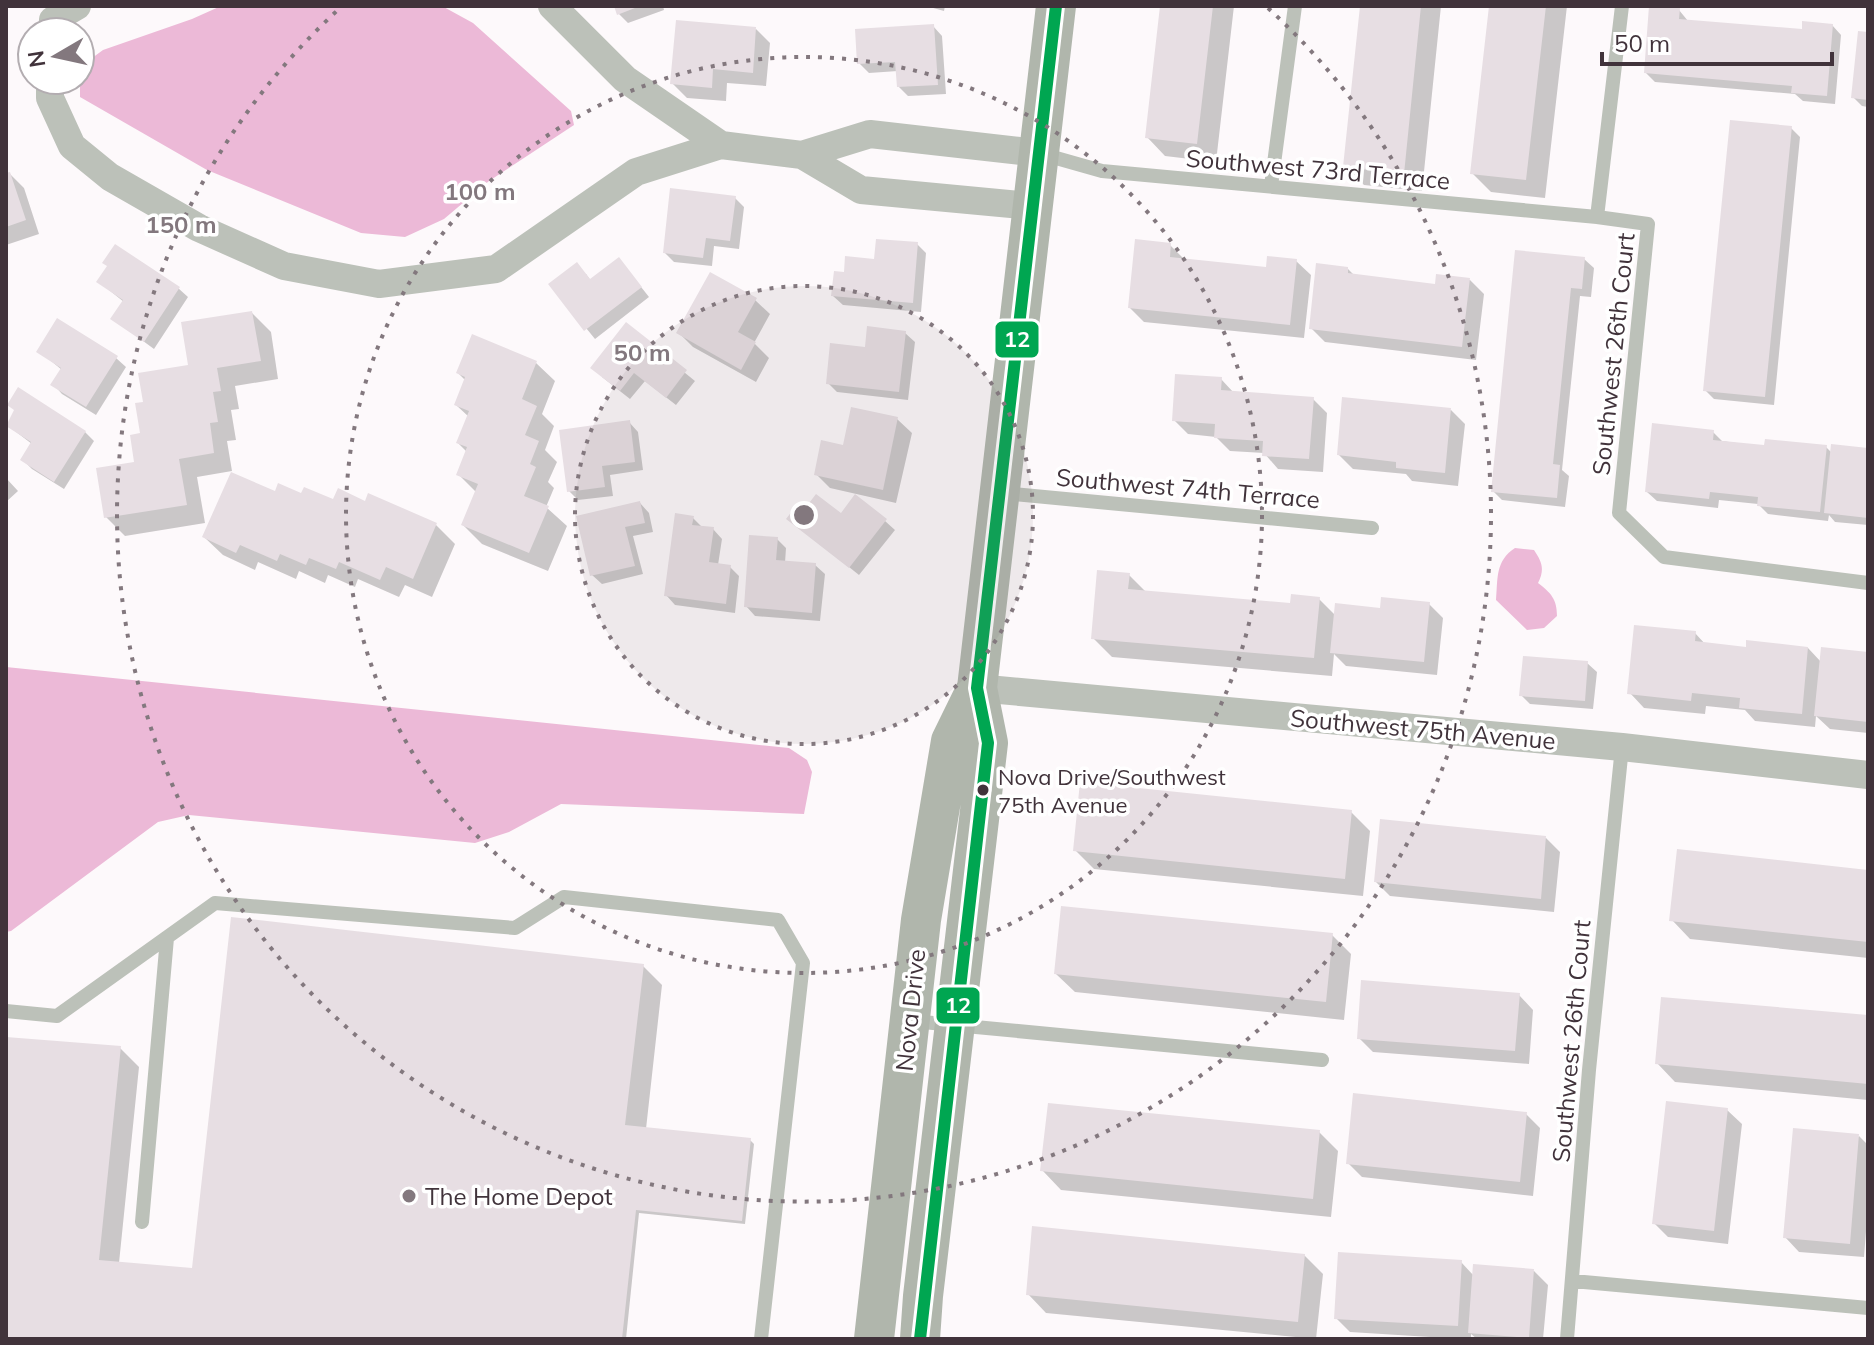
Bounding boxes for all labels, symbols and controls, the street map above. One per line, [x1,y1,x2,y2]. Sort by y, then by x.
north arrow [16,16,96,96]
scale bar [1602,16,1832,66]
text: 50 m [1614,28,1670,58]
text: N [21,49,51,70]
street label: Southwest 73rd Terrace [1185,143,1451,195]
text: 100 m [444,176,516,206]
text: 150 m [145,209,217,239]
street label: Southwest 26th Court [1585,231,1641,477]
line badge: 12 [994,320,1040,359]
text: 12 [1004,325,1030,353]
text: 50 m [614,337,670,367]
street label: Southwest 74th Terrace [1055,462,1321,514]
centre of rings [790,501,818,529]
street label: Southwest 75th Avenue [1289,702,1557,756]
place label: Nova Drive/Southwest 75th Avenue [998,763,1226,819]
marker: Nova Drive/Southwest 75th Avenue [975,782,991,798]
street label: Southwest 26th Court [1545,918,1597,1164]
street label: Nova Drive [889,947,931,1073]
line badge: 12 [935,986,981,1025]
text: 12 [945,991,971,1019]
place label: The Home Depot [425,1181,613,1211]
marker: The Home Depot [400,1187,418,1205]

